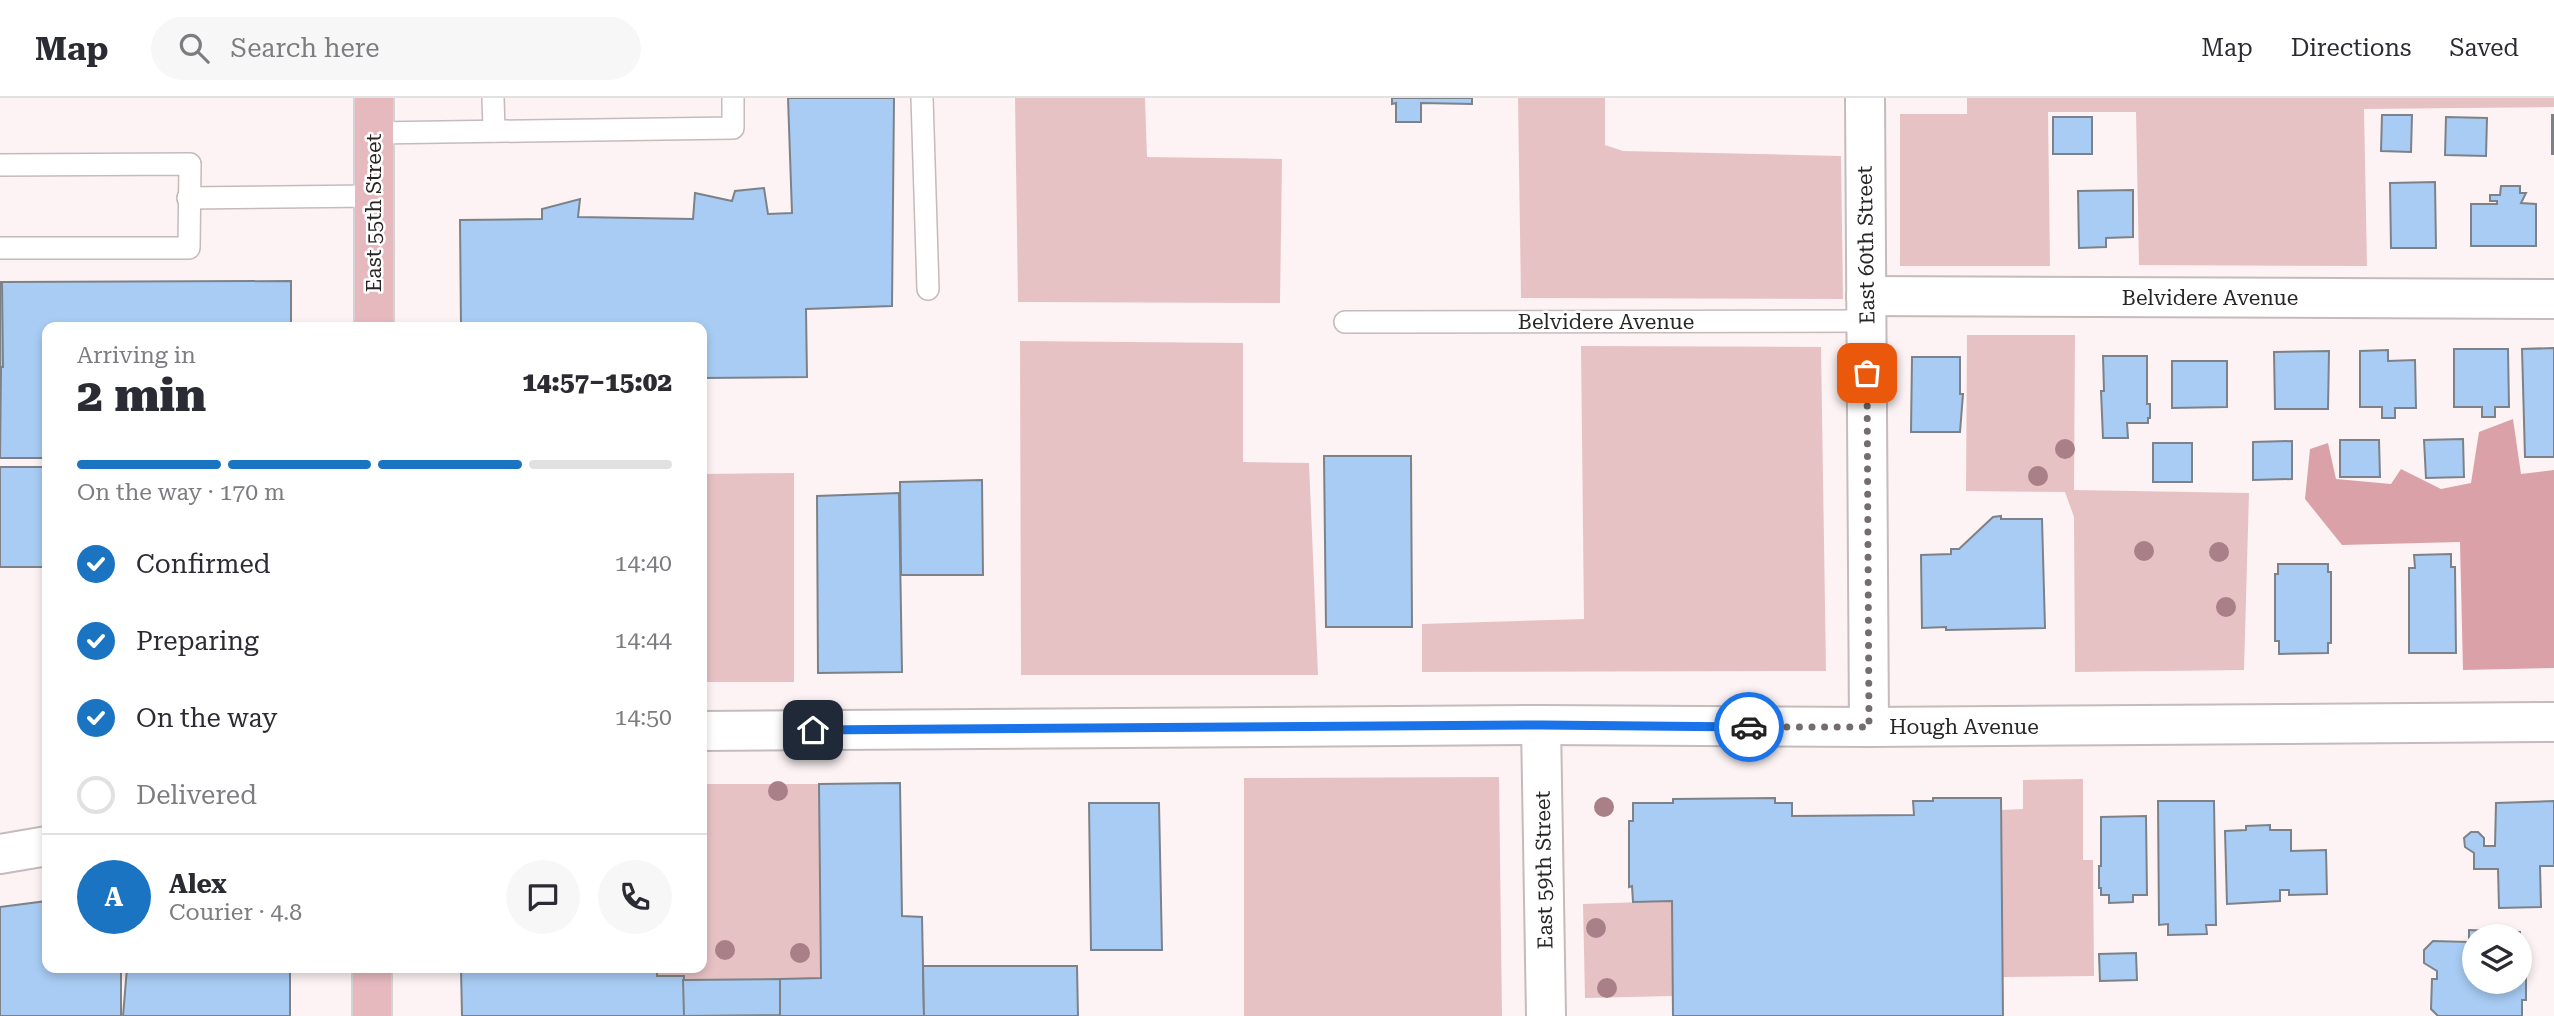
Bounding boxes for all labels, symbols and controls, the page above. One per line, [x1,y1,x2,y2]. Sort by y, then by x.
search box [151,17,641,80]
text: Map [35,29,109,68]
icon: search [175,29,213,67]
text: Search here [231,33,380,63]
text: Map [2201,34,2253,62]
text: Directions [2291,34,2411,62]
text: Saved [2449,34,2519,62]
street label: East 55th Street [362,134,386,292]
street label: East 60th Street [1853,165,1879,324]
street label: Belvidere Avenue [2122,286,2298,310]
street label: Belvidere Avenue [1518,310,1694,334]
text: Arriving in [77,342,196,369]
pin [1837,343,1897,403]
icon: bag [1848,354,1886,392]
text: 14:57–15:02 [522,367,672,397]
text: 2 min [77,368,206,422]
text: On the way · 170 m [77,479,285,506]
icon: check [77,545,115,583]
text: Confirmed [136,549,271,579]
text: 14:40 [615,550,672,577]
icon: check [77,622,115,660]
text: Preparing [136,626,259,656]
text: 14:44 [615,627,672,654]
courier [1714,692,1784,762]
icon: check [77,699,115,737]
pin [783,700,843,760]
text: On the way [136,703,277,733]
text: 14:50 [615,704,672,731]
icon: car [1730,708,1768,746]
icon: home [794,711,832,749]
street label: Hough Avenue [1889,715,2039,739]
text: Delivered [136,780,257,810]
street label: East 59th Street [1531,790,1557,949]
button: chat [506,860,580,934]
button: phone [598,860,672,934]
text: Alex [169,869,227,899]
text: A [105,882,123,912]
text: Courier · 4.8 [169,899,302,926]
map controls [2462,924,2532,994]
button: layers [2462,924,2532,994]

